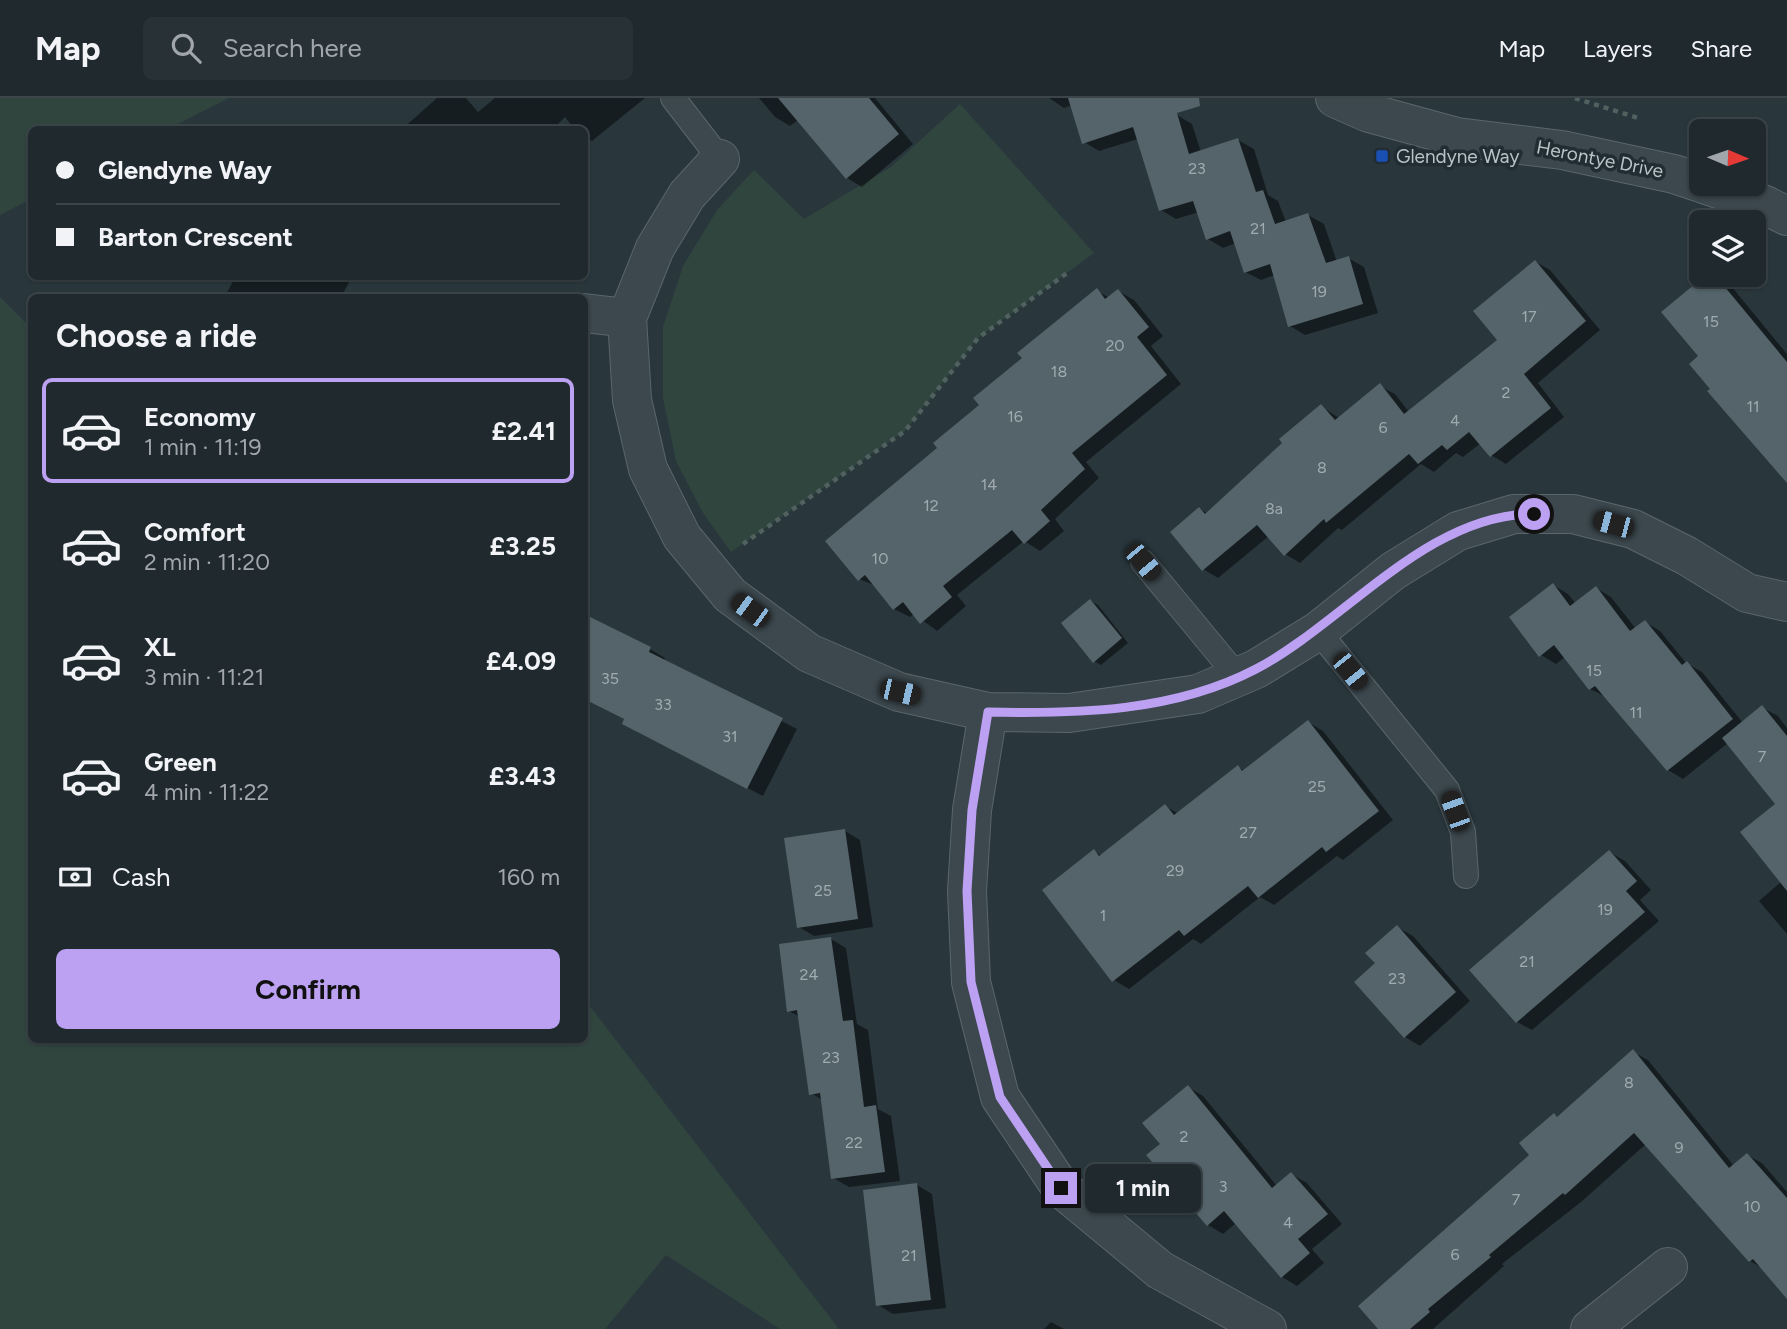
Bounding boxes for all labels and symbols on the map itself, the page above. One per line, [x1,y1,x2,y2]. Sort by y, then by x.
north arrow [1689,119,1766,196]
street label: Herontye Drive [1535,135,1665,183]
place label: Glendyne Way [1396,145,1519,168]
marker: Glendyne Way [1374,148,1390,164]
house number: 23 [1188,159,1206,178]
house number: 21 [1250,219,1266,238]
house number: 19 [1311,282,1327,301]
house number: 17 [1521,307,1537,326]
house number: 15 [1703,312,1719,331]
house number: 20 [1105,336,1125,355]
house number: 18 [1051,362,1067,381]
house number: 2 [1502,383,1510,402]
house number: 11 [1746,397,1760,416]
house number: 16 [1007,407,1023,426]
house number: 4 [1450,411,1460,430]
house number: 6 [1378,418,1388,437]
house number: 8 [1317,458,1327,477]
house number: 14 [981,475,997,494]
house number: 12 [923,496,939,515]
route start [1518,498,1550,530]
house number: 8a [1265,499,1283,518]
car [1590,508,1637,540]
car [1122,539,1165,585]
house number: 10 [872,549,888,568]
car [727,589,774,631]
car [1329,648,1372,694]
house number: 15 [1586,661,1602,680]
house number: 35 [601,669,619,688]
car [878,677,923,707]
house number: 33 [654,695,672,714]
house number: 11 [1629,703,1643,722]
house number: 31 [722,727,738,746]
house number: 7 [1758,747,1767,766]
house number: 25 [1308,777,1326,796]
car [1438,788,1473,834]
house number: 27 [1239,823,1257,842]
house number: 29 [1166,861,1184,880]
house number: 25 [814,881,832,900]
house number: 19 [1597,900,1613,919]
house number: 1 [1100,906,1106,925]
house number: 21 [1519,952,1535,971]
house number: 24 [800,965,818,984]
house number: 23 [1388,969,1406,988]
house number: 23 [822,1048,840,1067]
house number: 8 [1624,1073,1634,1092]
house number: 2 [1180,1127,1188,1146]
house number: 22 [845,1133,863,1152]
house number: 9 [1674,1138,1684,1157]
callout: 1 min [1086,1164,1201,1212]
route end [1045,1172,1077,1204]
house number: 3 [1219,1177,1227,1196]
house number: 7 [1512,1190,1521,1209]
house number: 10 [1744,1197,1760,1216]
house number: 4 [1283,1213,1293,1232]
house number: 6 [1450,1245,1460,1264]
house number: 21 [901,1246,917,1265]

